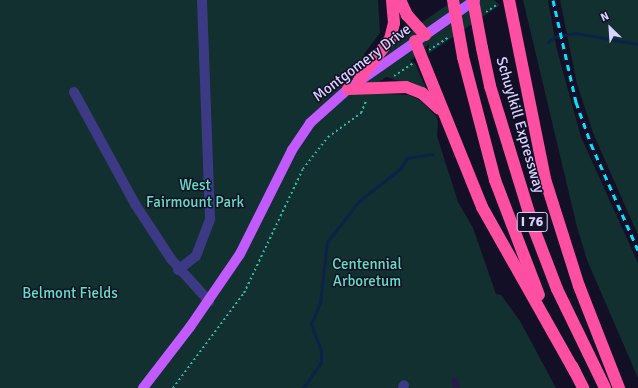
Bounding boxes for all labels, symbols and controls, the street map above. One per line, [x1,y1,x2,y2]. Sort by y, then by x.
north arrow [590,8,630,48]
text: N [599,9,611,24]
street label: Montgomery Drive [309,20,415,106]
street label: Schuylkill Expressway [492,55,548,195]
park label: West Fairmount Park [146,176,244,211]
road number: I 76 [516,210,548,234]
park label: Centennial Arboretum [332,255,402,290]
park label: Belmont Fields [22,285,118,303]

